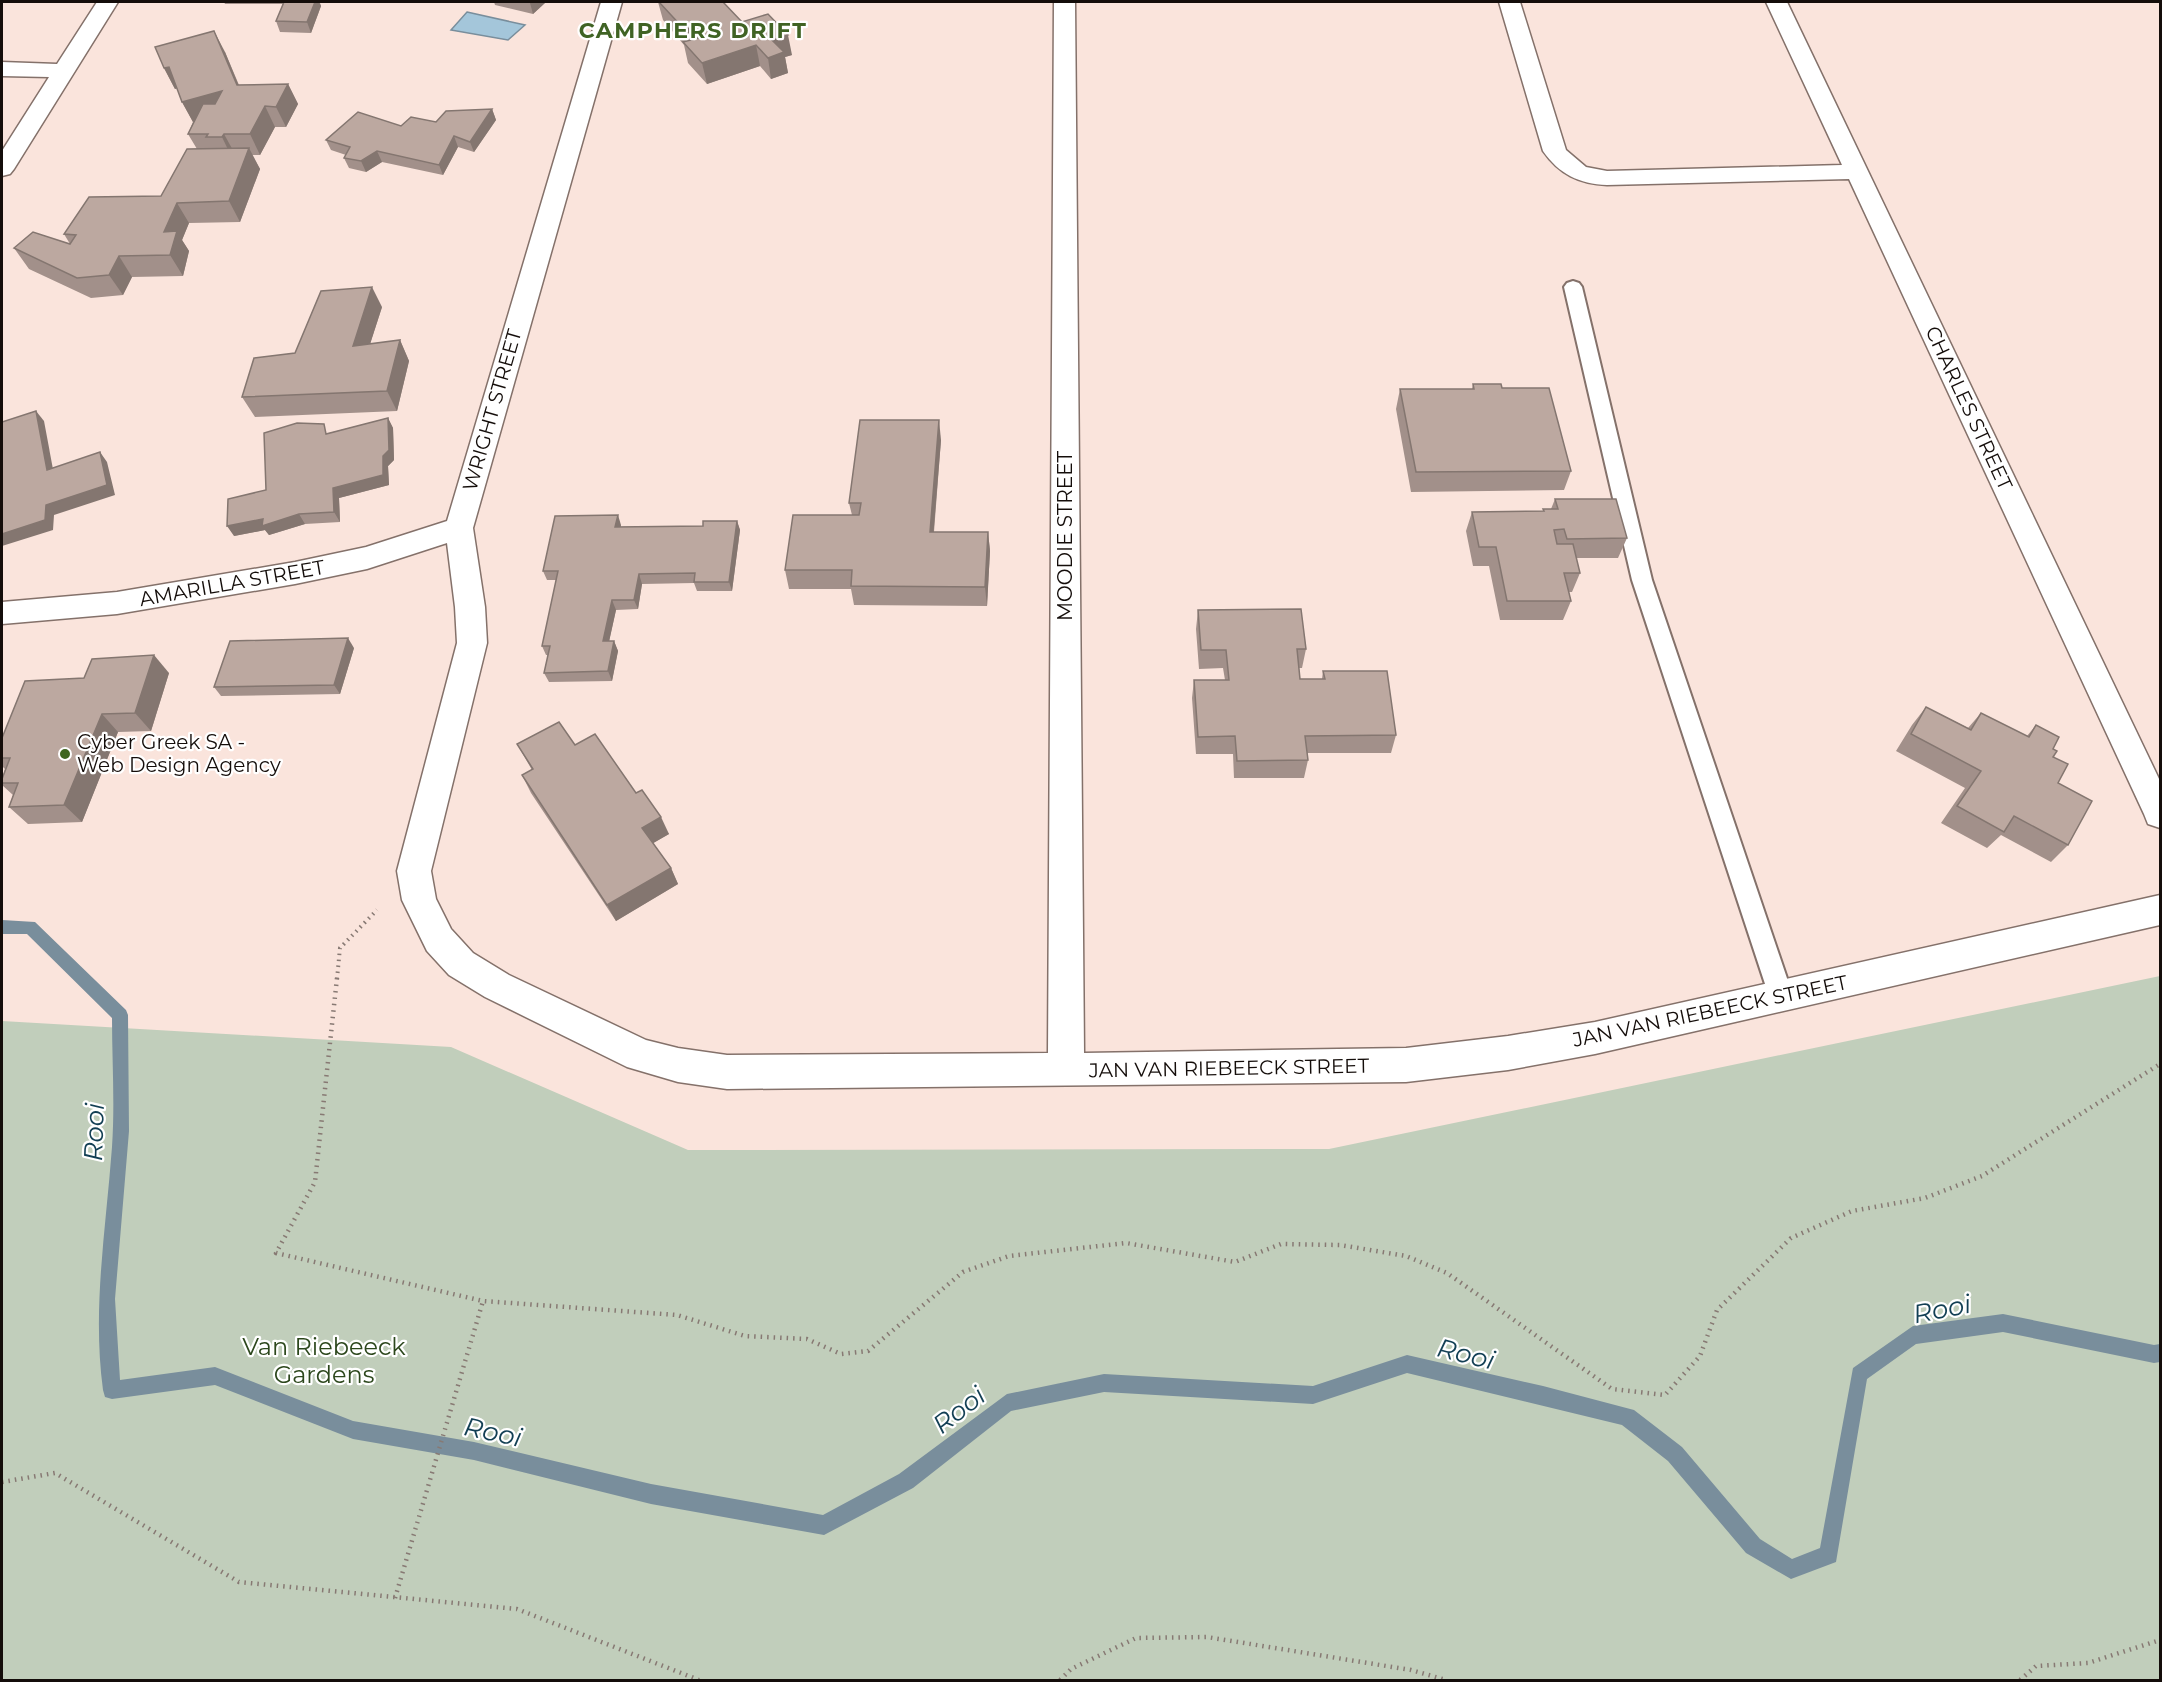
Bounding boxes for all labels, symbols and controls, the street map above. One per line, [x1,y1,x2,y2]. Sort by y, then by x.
district label: CAMPHERS DRIFT [579,17,807,44]
street label: CHARLES STREET [1920,322,2018,494]
street label: WRIGHT STREET [457,326,527,494]
street label: MOODIE STREET [1053,450,1077,621]
street label: AMARILLA STREET [137,555,327,611]
place label: Cyber Greek SA - Web Design Agency [77,730,281,777]
marker: Cyber Greek SA - Web Design Agency [58,747,72,761]
street label: JAN VAN RIEBEECK STREET [1569,970,1850,1052]
street label: JAN VAN RIEBEECK STREET [1088,1054,1370,1082]
water label: Rooi [77,1101,111,1162]
water label: Rooi [1910,1288,1975,1330]
water label: Rooi [1434,1331,1499,1377]
park label: Van Riebeeck Gardens [242,1332,406,1389]
water label: Rooi [926,1379,993,1441]
water label: Rooi [461,1410,526,1454]

